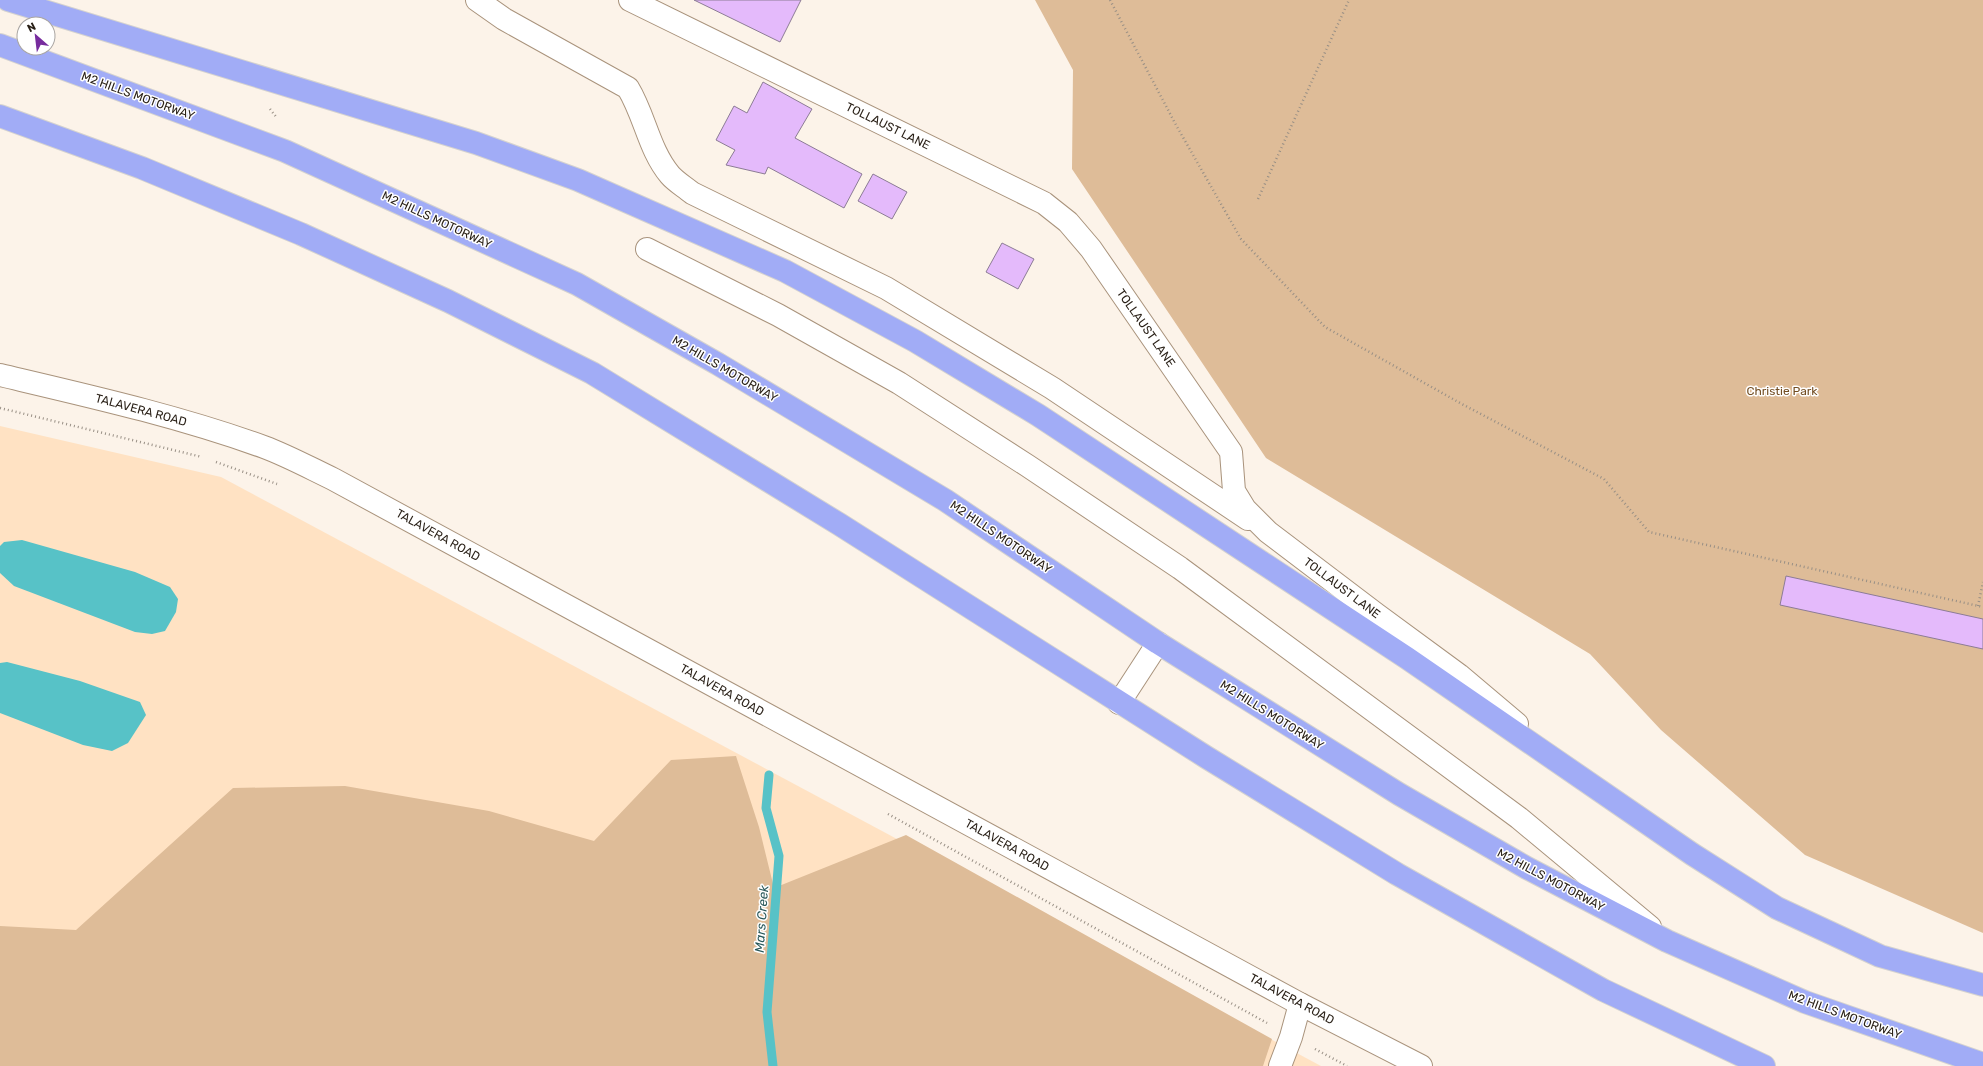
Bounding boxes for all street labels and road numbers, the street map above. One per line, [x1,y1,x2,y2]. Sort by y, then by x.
street label: M2 HILLS MOTORWAY [79,69,197,123]
street label: TOLLAUST LANE [844,100,932,152]
street label: M2 HILLS MOTORWAY [380,188,494,252]
street label: TOLLAUST LANE [1114,286,1178,370]
street label: M2 HILLS MOTORWAY [670,333,780,405]
street label: TALAVERA ROAD [94,391,188,429]
street label: M2 HILLS MOTORWAY [948,498,1055,576]
street label: TALAVERA ROAD [393,506,483,564]
street label: TOLLAUST LANE [1301,555,1383,621]
street label: TALAVERA ROAD [677,661,767,719]
street label: M2 HILLS MOTORWAY [1218,677,1327,753]
street label: TALAVERA ROAD [962,816,1052,874]
street label: M2 HILLS MOTORWAY [1495,846,1607,914]
street label: TALAVERA ROAD [1247,971,1337,1027]
street label: M2 HILLS MOTORWAY [1786,988,1904,1042]

